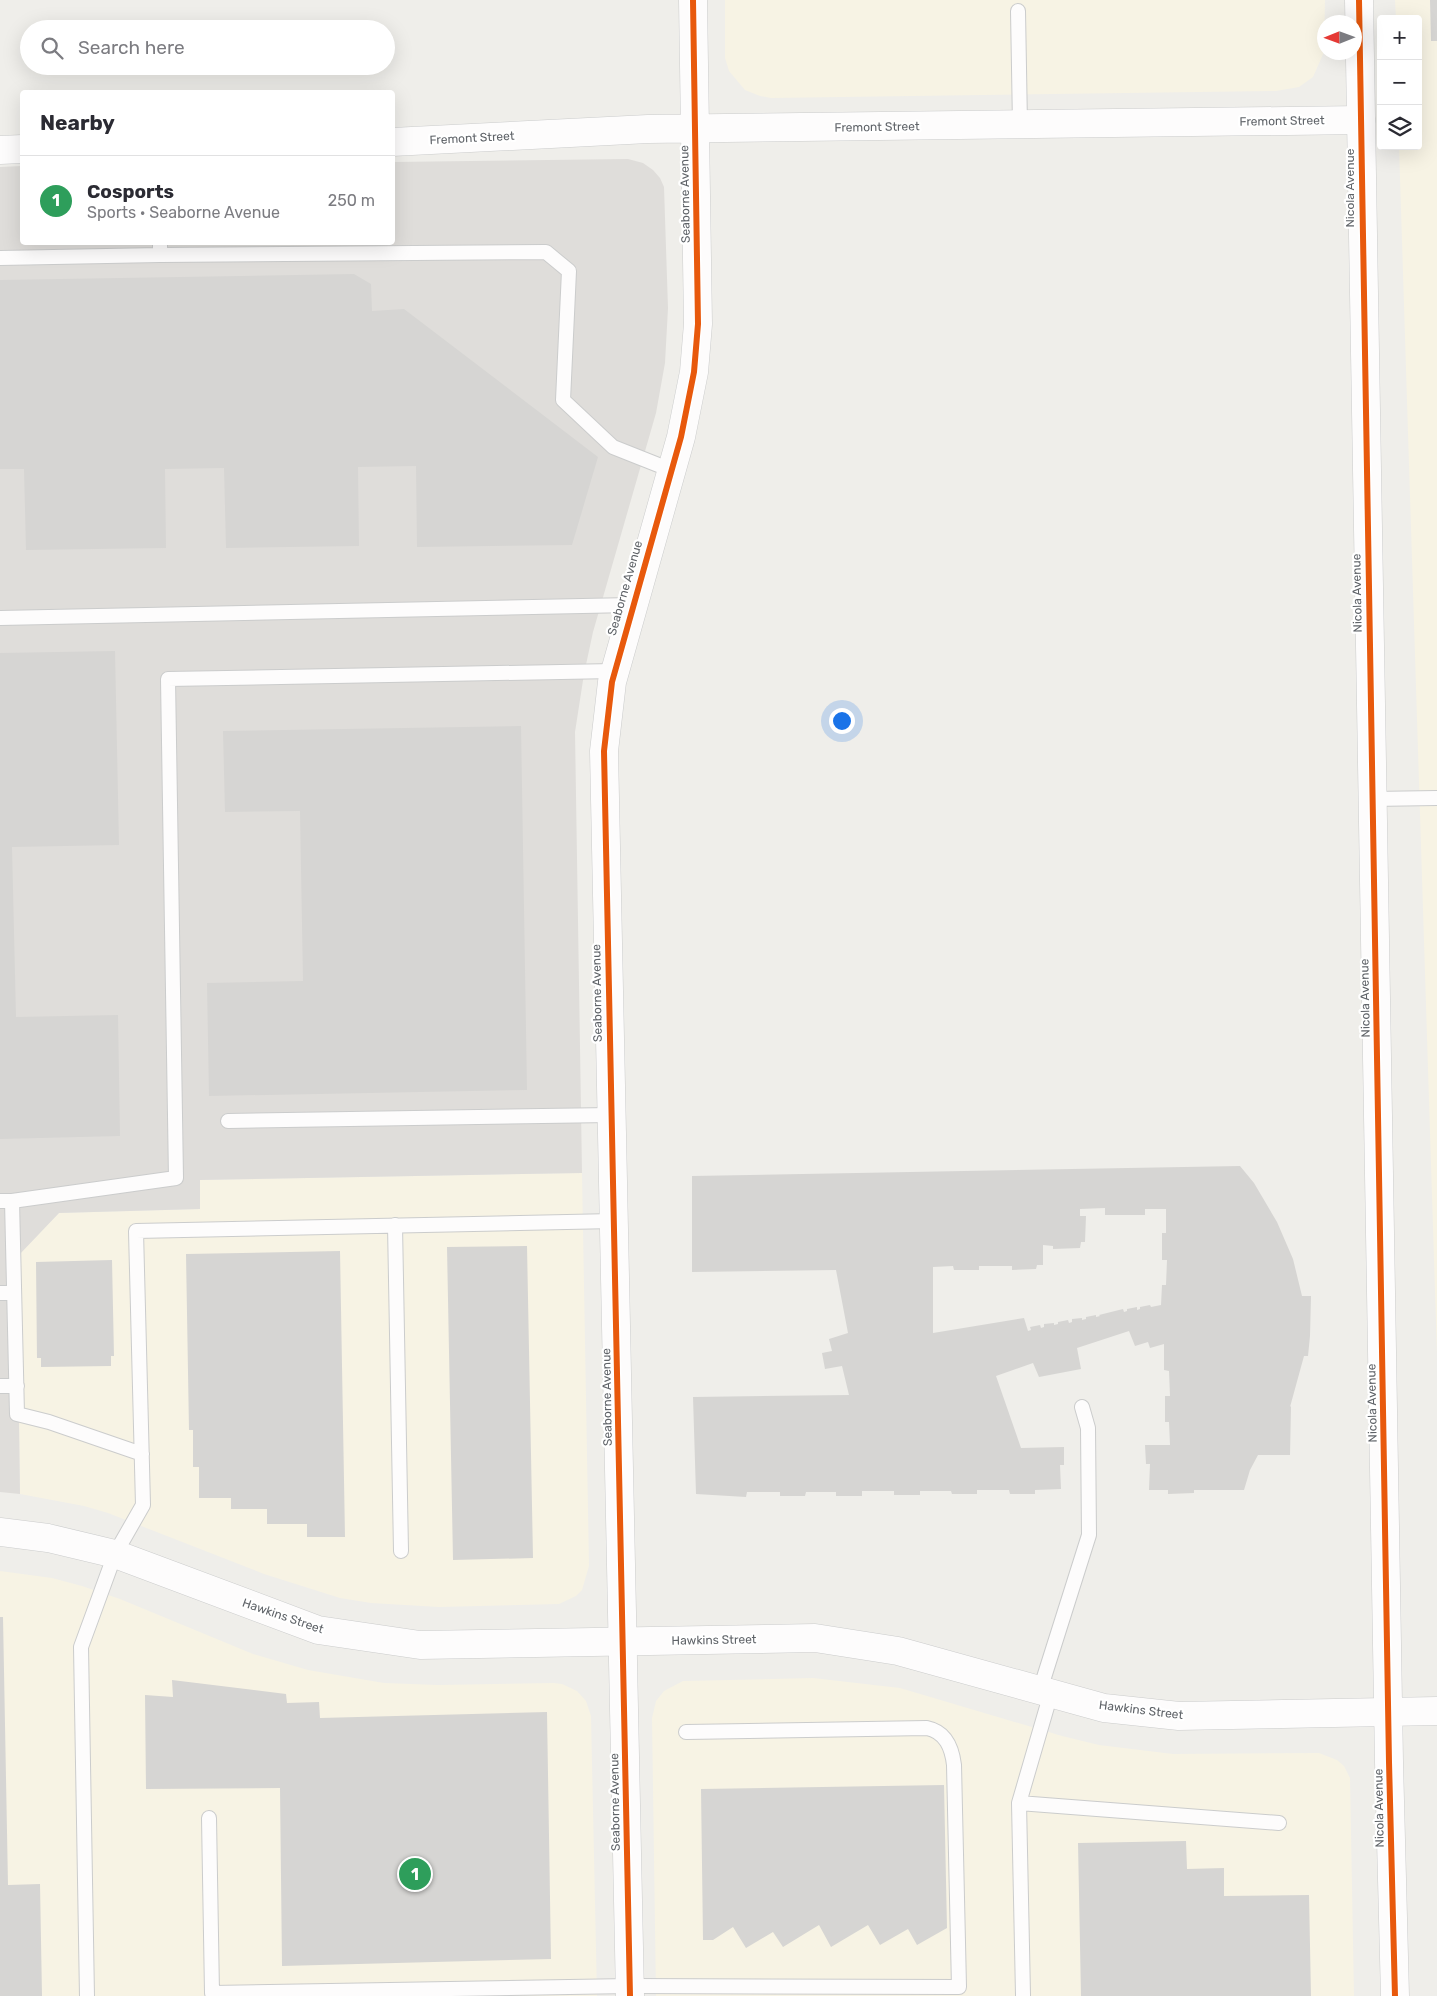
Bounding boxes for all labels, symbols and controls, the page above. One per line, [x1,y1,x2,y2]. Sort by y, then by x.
north arrow [1317,15,1362,60]
map controls [1377,15,1422,150]
button: + [1377,15,1422,60]
search box [20,20,395,75]
icon: search [38,34,66,62]
text: Search here [78,36,185,59]
button: − [1377,60,1422,105]
button: layers [1377,105,1422,150]
text: Nearby [40,110,115,135]
street label: Fremont Street [1239,113,1325,129]
street label: Fremont Street [834,119,920,135]
street label: Fremont Street [429,129,515,147]
street label: Seaborne Avenue [677,145,693,243]
street label: Nicola Avenue [1343,148,1357,227]
text: Cosports [87,180,174,203]
text: 1 [52,191,60,210]
text: 250 m [328,191,375,210]
text: Sports · Seaborne Avenue [87,203,280,222]
street label: Seaborne Avenue [605,539,645,637]
street label: Nicola Avenue [1349,553,1365,633]
your location [829,708,855,734]
street label: Seaborne Avenue [589,944,605,1042]
street label: Nicola Avenue [1357,958,1373,1038]
street label: Seaborne Avenue [599,1348,615,1446]
street label: Nicola Avenue [1364,1363,1380,1443]
street label: Hawkins Street [241,1596,326,1637]
street label: Hawkins Street [671,1632,757,1648]
street label: Hawkins Street [1098,1698,1184,1722]
street label: Seaborne Avenue [607,1753,623,1851]
street label: Nicola Avenue [1371,1768,1387,1848]
pin: 1 [399,1855,431,1893]

